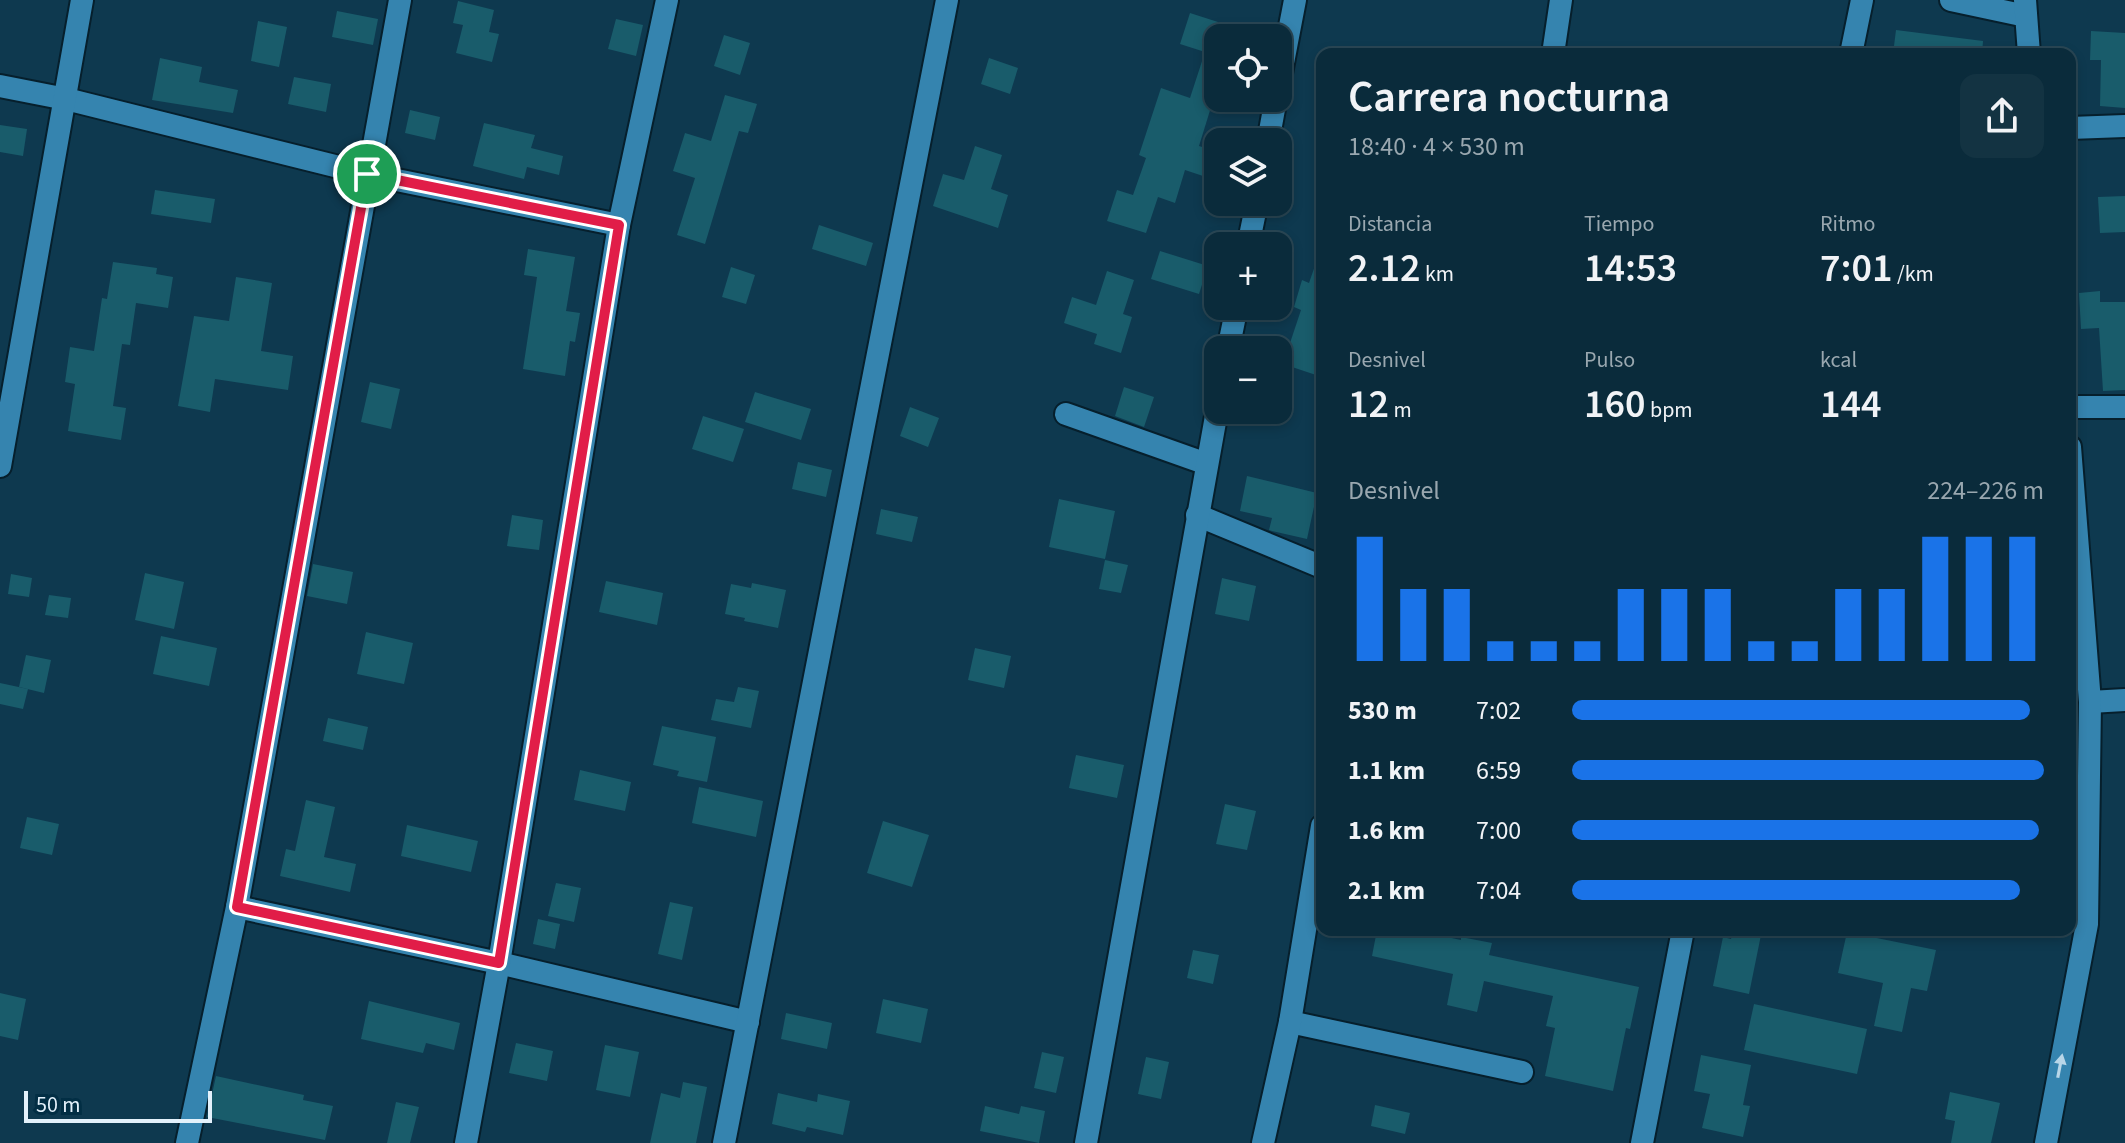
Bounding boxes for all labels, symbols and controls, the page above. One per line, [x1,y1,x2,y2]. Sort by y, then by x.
map controls [1204,24,1292,424]
button: locate [1204,24,1292,112]
text: Carrera nocturna [1348,66,1670,129]
button: share [1960,74,2044,158]
button: layers [1204,128,1292,216]
text: 18:40 · 4 × 530 m [1348,128,1525,165]
pin [333,140,401,208]
icon: arrive [345,152,389,196]
text: Distancia [1348,208,1432,240]
text: Tiempo [1584,208,1655,240]
text: Ritmo [1820,208,1876,240]
button: + [1204,232,1292,320]
text: 2.12 [1348,240,1421,297]
text: 14:53 [1584,240,1677,297]
text: 7:01 [1820,240,1893,297]
text: km [1421,258,1454,290]
text: /km [1893,258,1934,290]
button: − [1204,336,1292,424]
text: Desnivel [1348,344,1426,376]
text: Pulso [1584,344,1635,376]
text: kcal [1820,344,1857,376]
text: 12 [1348,376,1389,433]
text: 160 [1584,376,1646,433]
text: 144 [1820,376,1882,433]
text: m [1389,394,1412,426]
text: bpm [1646,394,1693,426]
text: Desnivel [1348,472,1440,509]
text: 224–226 m [1927,472,2044,509]
text: 530 m [1348,692,1417,729]
text: 7:02 [1476,692,1521,729]
text: 1.1 km [1348,752,1425,789]
text: 6:59 [1476,752,1521,789]
text: 1.6 km [1348,812,1425,849]
text: 7:00 [1476,812,1521,849]
text: 2.1 km [1348,872,1425,909]
text: 7:04 [1476,872,1521,909]
one-way arrow [2055,1054,2067,1079]
scale bar [24,1087,212,1123]
text: 50 m [36,1089,81,1121]

